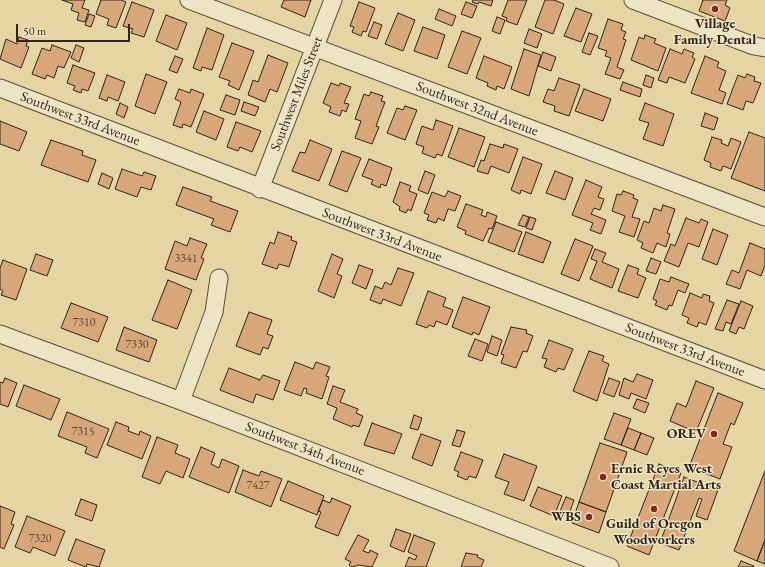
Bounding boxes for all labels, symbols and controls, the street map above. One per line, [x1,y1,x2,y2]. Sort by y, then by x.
marker: Village Family Dental [710,4,720,14]
scale bar [18,16,132,42]
place label: Village Family Dental [674,16,756,48]
text: 50 m [23,23,46,39]
street label: Southwest Miles Street [267,34,327,154]
street label: Southwest 32nd Avenue [414,78,540,140]
street label: Southwest 33rd Avenue [18,88,142,150]
street label: Southwest 33rd Avenue [320,204,444,266]
house number: 3341 [174,252,198,266]
house number: 7310 [72,316,96,330]
street label: Southwest 33rd Avenue [623,319,747,381]
house number: 7330 [125,338,149,352]
street label: Southwest 34th Avenue [243,418,367,480]
house number: 7315 [71,425,95,439]
place label: OREV [667,426,706,442]
marker: OREV [709,429,719,439]
place label: Ernie Reyes West Coast Martial Arts [611,461,721,494]
marker: Ernie Reyes West Coast Martial Arts [598,472,608,482]
house number: 7427 [246,479,270,493]
marker: Guild of Oregon Woodworkers [649,504,659,514]
place label: WBS [551,509,581,525]
marker: WBS [584,512,594,522]
place label: Guild of Oregon Woodworkers [606,516,702,548]
house number: 7320 [28,532,52,546]

